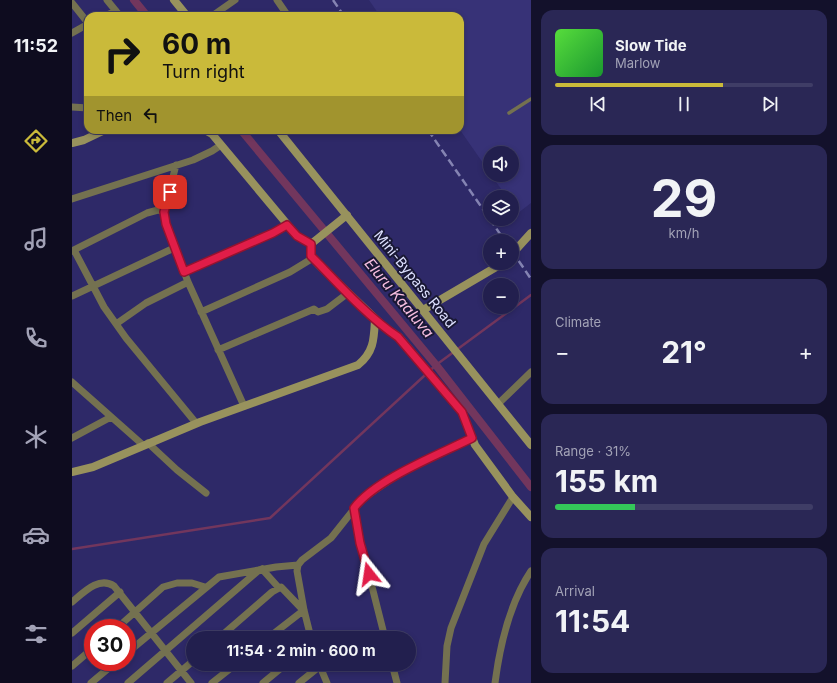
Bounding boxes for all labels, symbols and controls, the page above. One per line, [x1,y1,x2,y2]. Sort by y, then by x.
text: 60 m [162,27,231,61]
icon: right [96,28,148,80]
text: 11:52 [14,35,58,56]
text: Slow Tide [615,36,687,55]
text: Marlow [615,55,661,71]
text: Turn right [162,61,245,82]
icon: previous [587,93,609,115]
icon: pause [673,93,695,115]
icon: next [759,93,781,115]
icon: left [140,104,162,126]
text: Then [96,106,132,125]
icon: directions [22,127,50,155]
map controls [483,146,519,314]
button: sound [483,146,519,182]
text: 29 [651,167,717,230]
pin [153,175,187,209]
icon: arrive [159,181,181,203]
button: layers [483,190,519,226]
icon: music [22,225,50,253]
text: km/h [669,225,699,241]
street label: Mini-Bypass Road [371,227,460,331]
button: + [483,234,519,270]
water label: Eluru Kaaluva [361,254,438,341]
button: − [483,278,519,314]
text: Climate [555,314,601,330]
icon: phone [22,324,50,352]
text: 21° [661,334,707,370]
text: − [555,339,570,365]
text: + [798,339,813,365]
icon: climate [22,423,50,451]
text: Range · 31% [555,443,631,459]
text: 155 km [555,463,658,499]
icon: car [22,521,50,549]
position arrow [348,553,390,595]
text: Arrival [555,583,595,599]
text: 11:54 [555,603,630,639]
speed limit sign: 30 [84,619,136,671]
icon: filters [22,620,50,648]
text: 11:54 · 2 min · 600 m [226,641,376,660]

